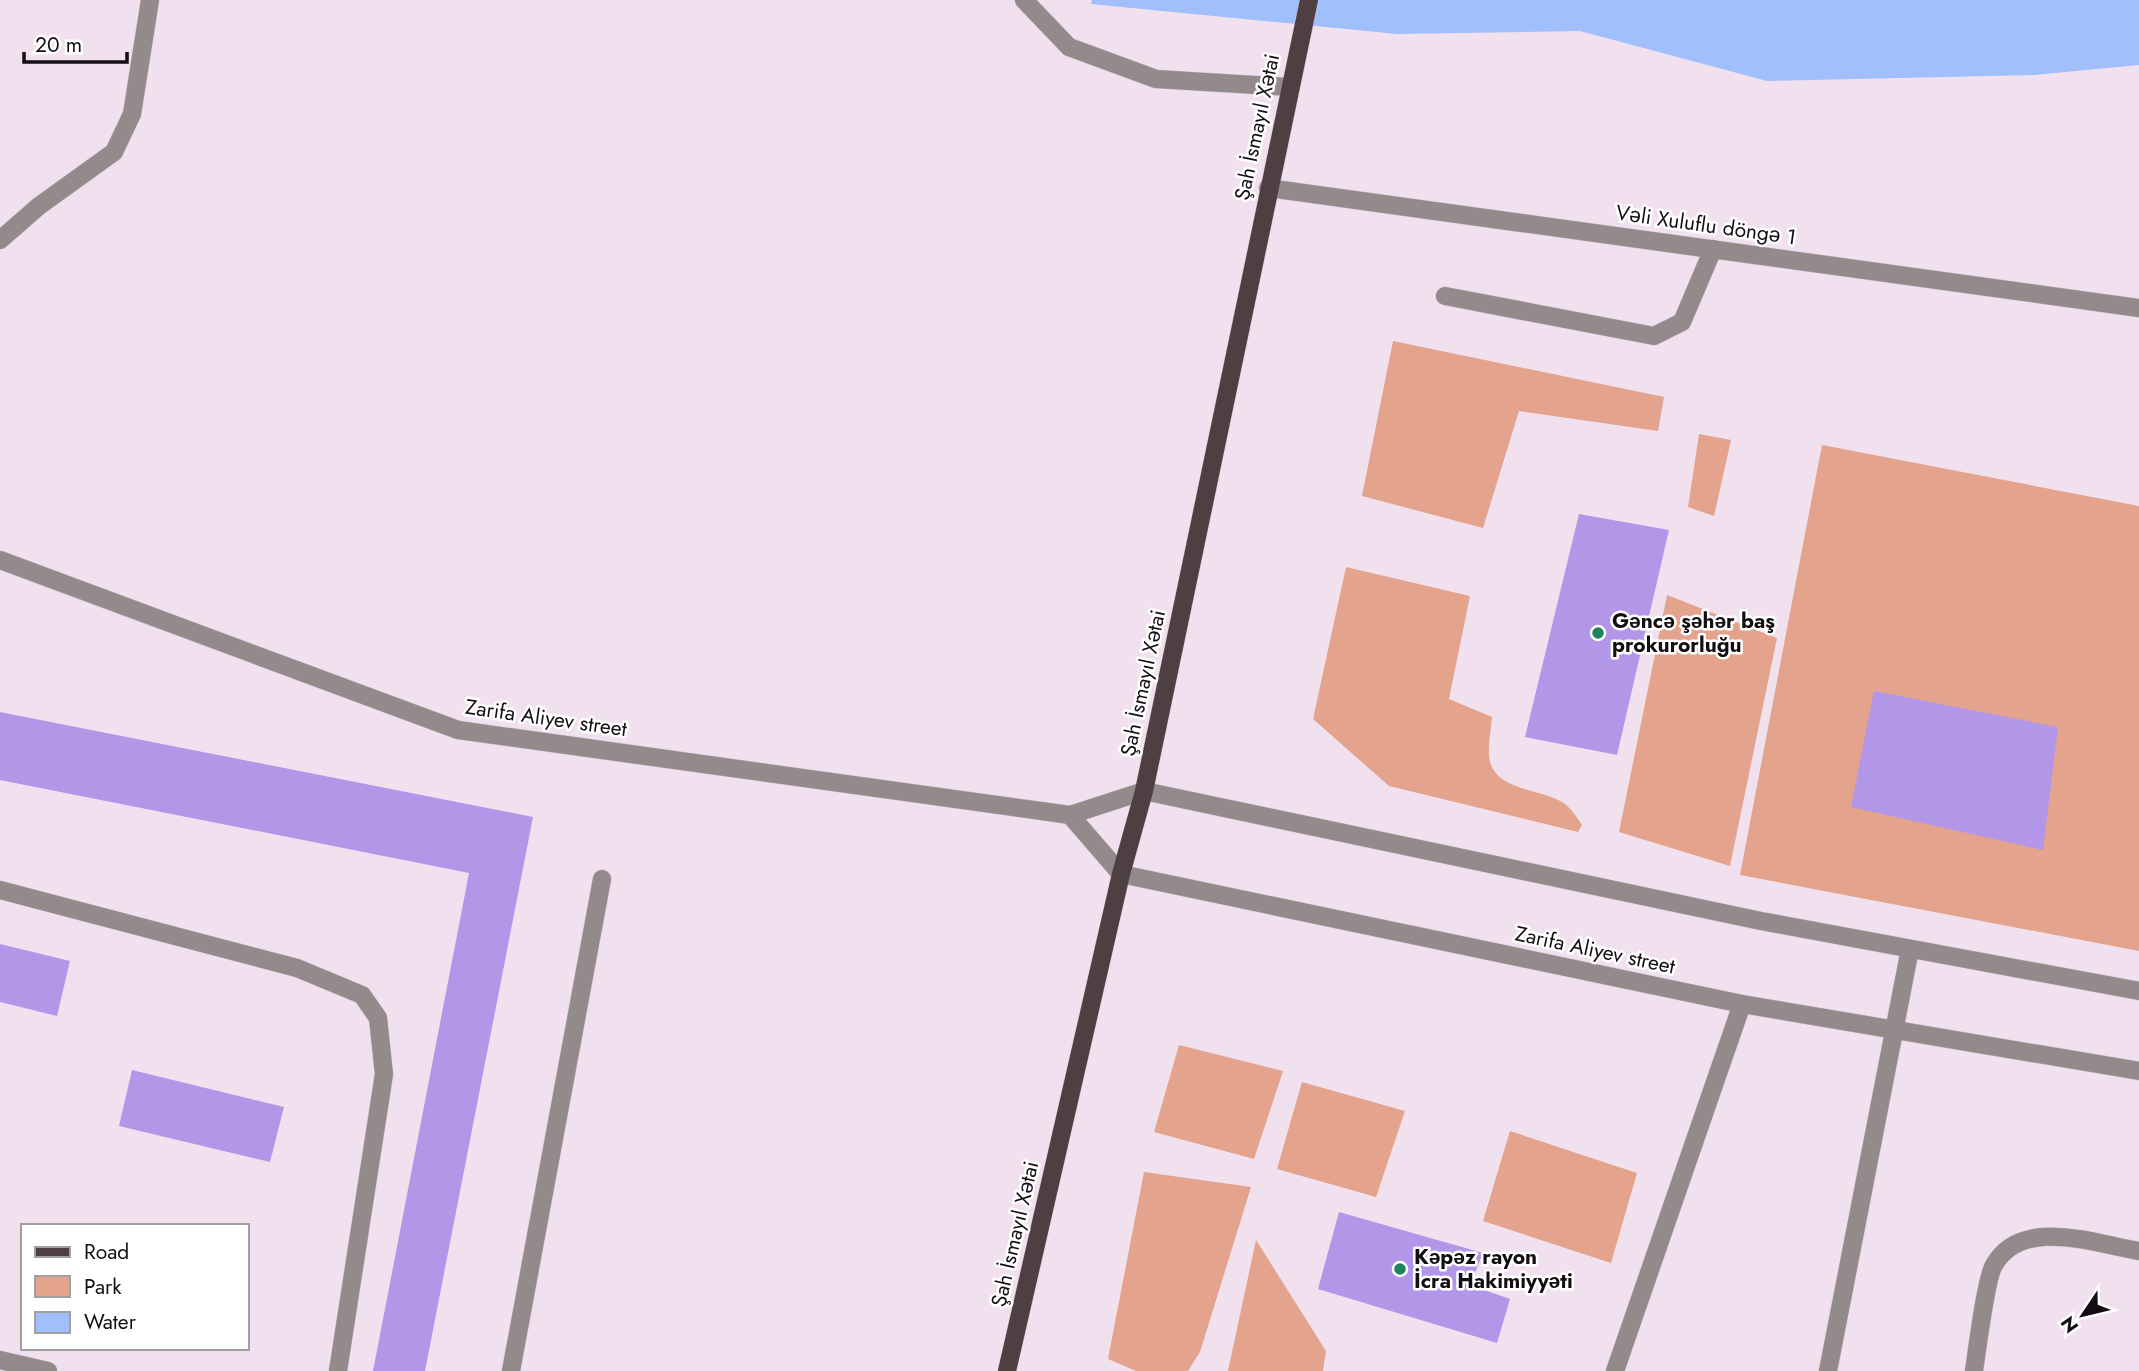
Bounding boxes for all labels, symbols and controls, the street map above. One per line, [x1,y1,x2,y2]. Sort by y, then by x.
scale bar [24,21,128,65]
text: 20 m [35,30,82,60]
street label: Şah İsmayıl Xətai [1227,51,1287,203]
street label: Vəli Xuluflu döngə 1 [1614,197,1798,253]
place label: Gəncə şəhər baş prokurorluğu [1612,606,1775,660]
street label: Şah İsmayıl Xətai [1113,607,1173,759]
marker: Gəncə şəhər baş prokurorluğu [1590,625,1606,641]
street label: Zarifa Aliyev street [463,692,629,744]
street label: Zarifa Aliyev street [1512,918,1678,982]
street label: Şah İsmayıl Xətai [984,1158,1046,1310]
legend [21,1224,248,1350]
text: Road [84,1237,129,1267]
place label: Kəpəz rayon İcra Hakimiyyəti [1414,1242,1573,1296]
marker: Kəpəz rayon İcra Hakimiyyəti [1392,1261,1408,1277]
text: Park [84,1272,122,1302]
north arrow [2048,1280,2118,1350]
text: Water [84,1307,137,1337]
text: N [2054,1311,2085,1338]

